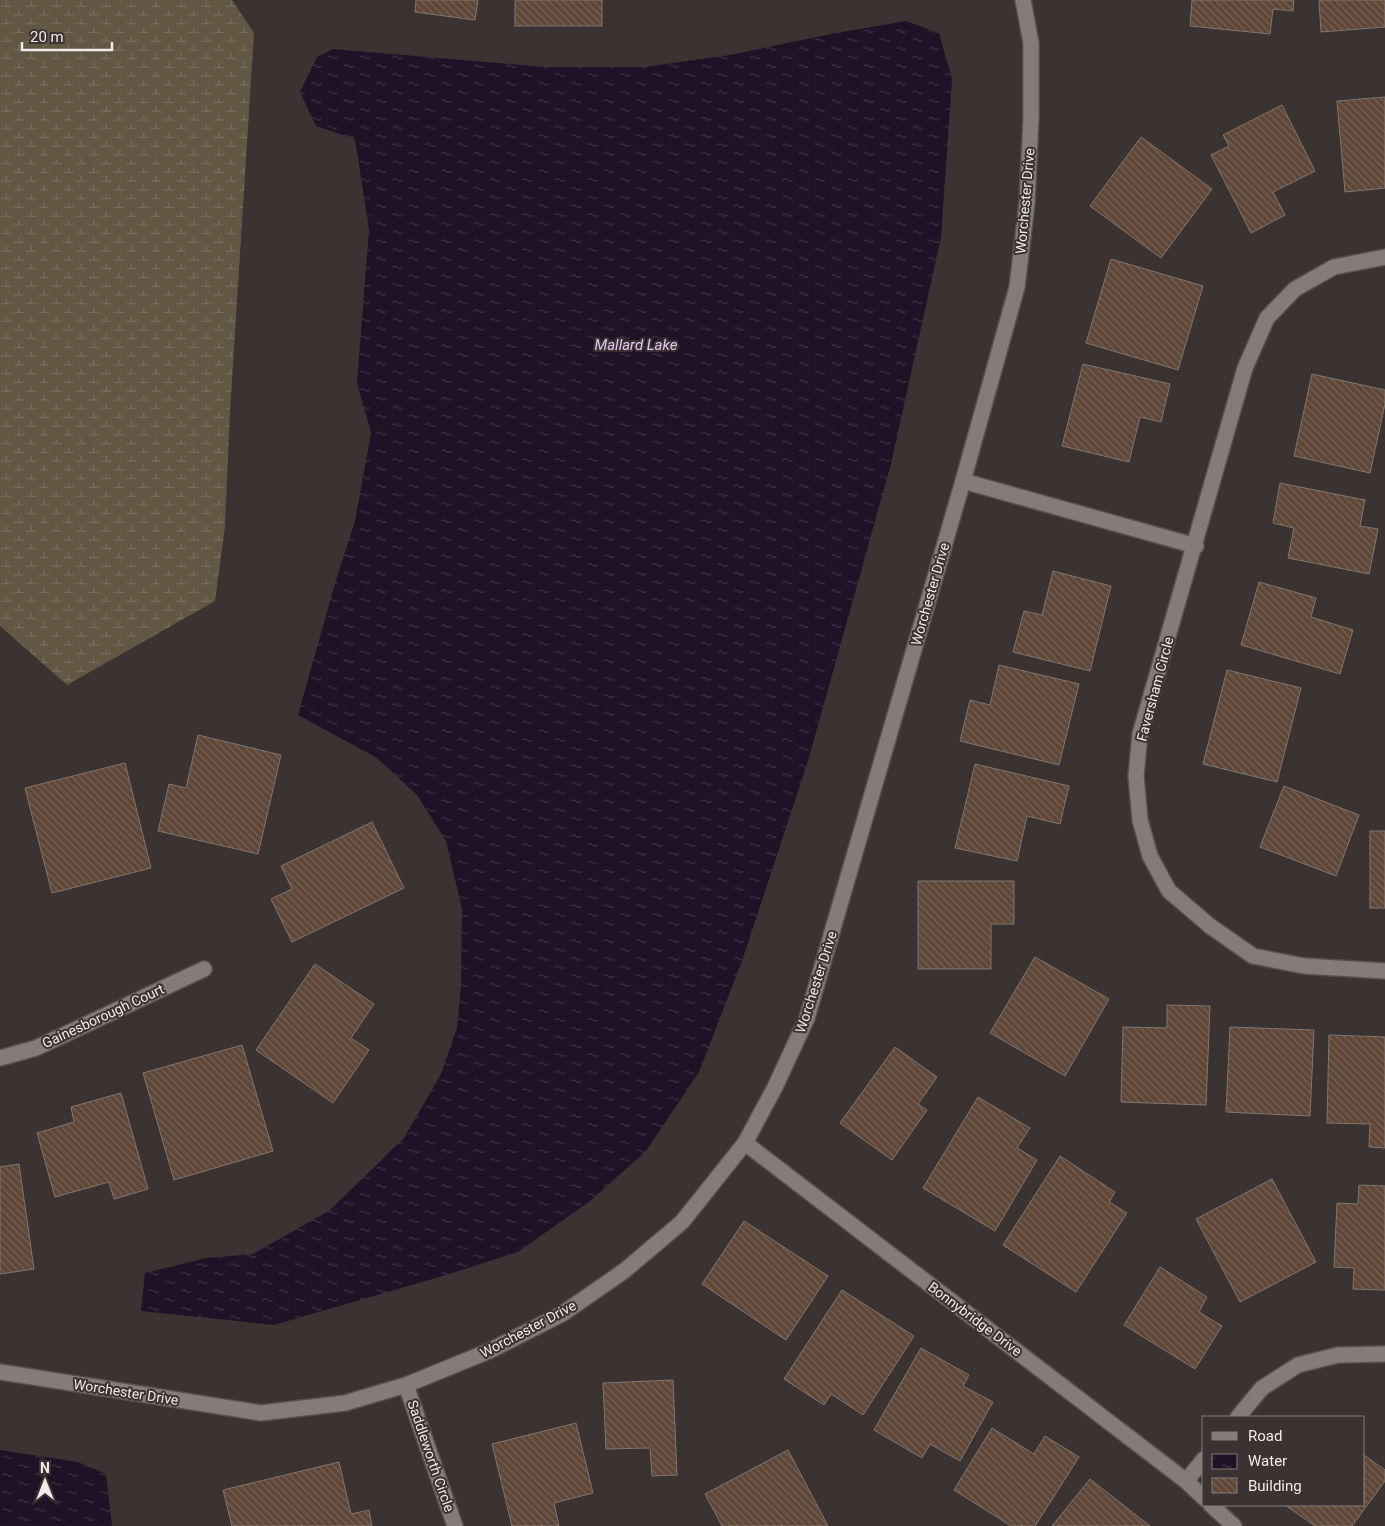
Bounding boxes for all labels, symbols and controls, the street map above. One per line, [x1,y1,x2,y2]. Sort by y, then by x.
scale bar [22,20,112,52]
text: 20 m [30,28,64,46]
street label: Worchester Drive [1012,147,1038,255]
water label: Mallard Lake [595,336,678,354]
street label: Worchester Drive [908,541,952,647]
street label: Faversham Circle [1133,635,1177,743]
street label: Worchester Drive [792,929,840,1035]
street label: Gainesborough Court [40,981,167,1051]
street label: Bonnybridge Drive [925,1279,1025,1359]
street label: Worchester Drive [477,1297,579,1361]
street label: Worchester Drive [72,1376,180,1408]
street label: Saddleworth Circle [404,1398,458,1514]
legend [1202,1416,1365,1506]
text: Road [1248,1427,1282,1445]
text: Water [1248,1452,1287,1470]
north arrow [20,1456,70,1506]
text: N [40,1460,50,1476]
text: Building [1248,1477,1302,1495]

